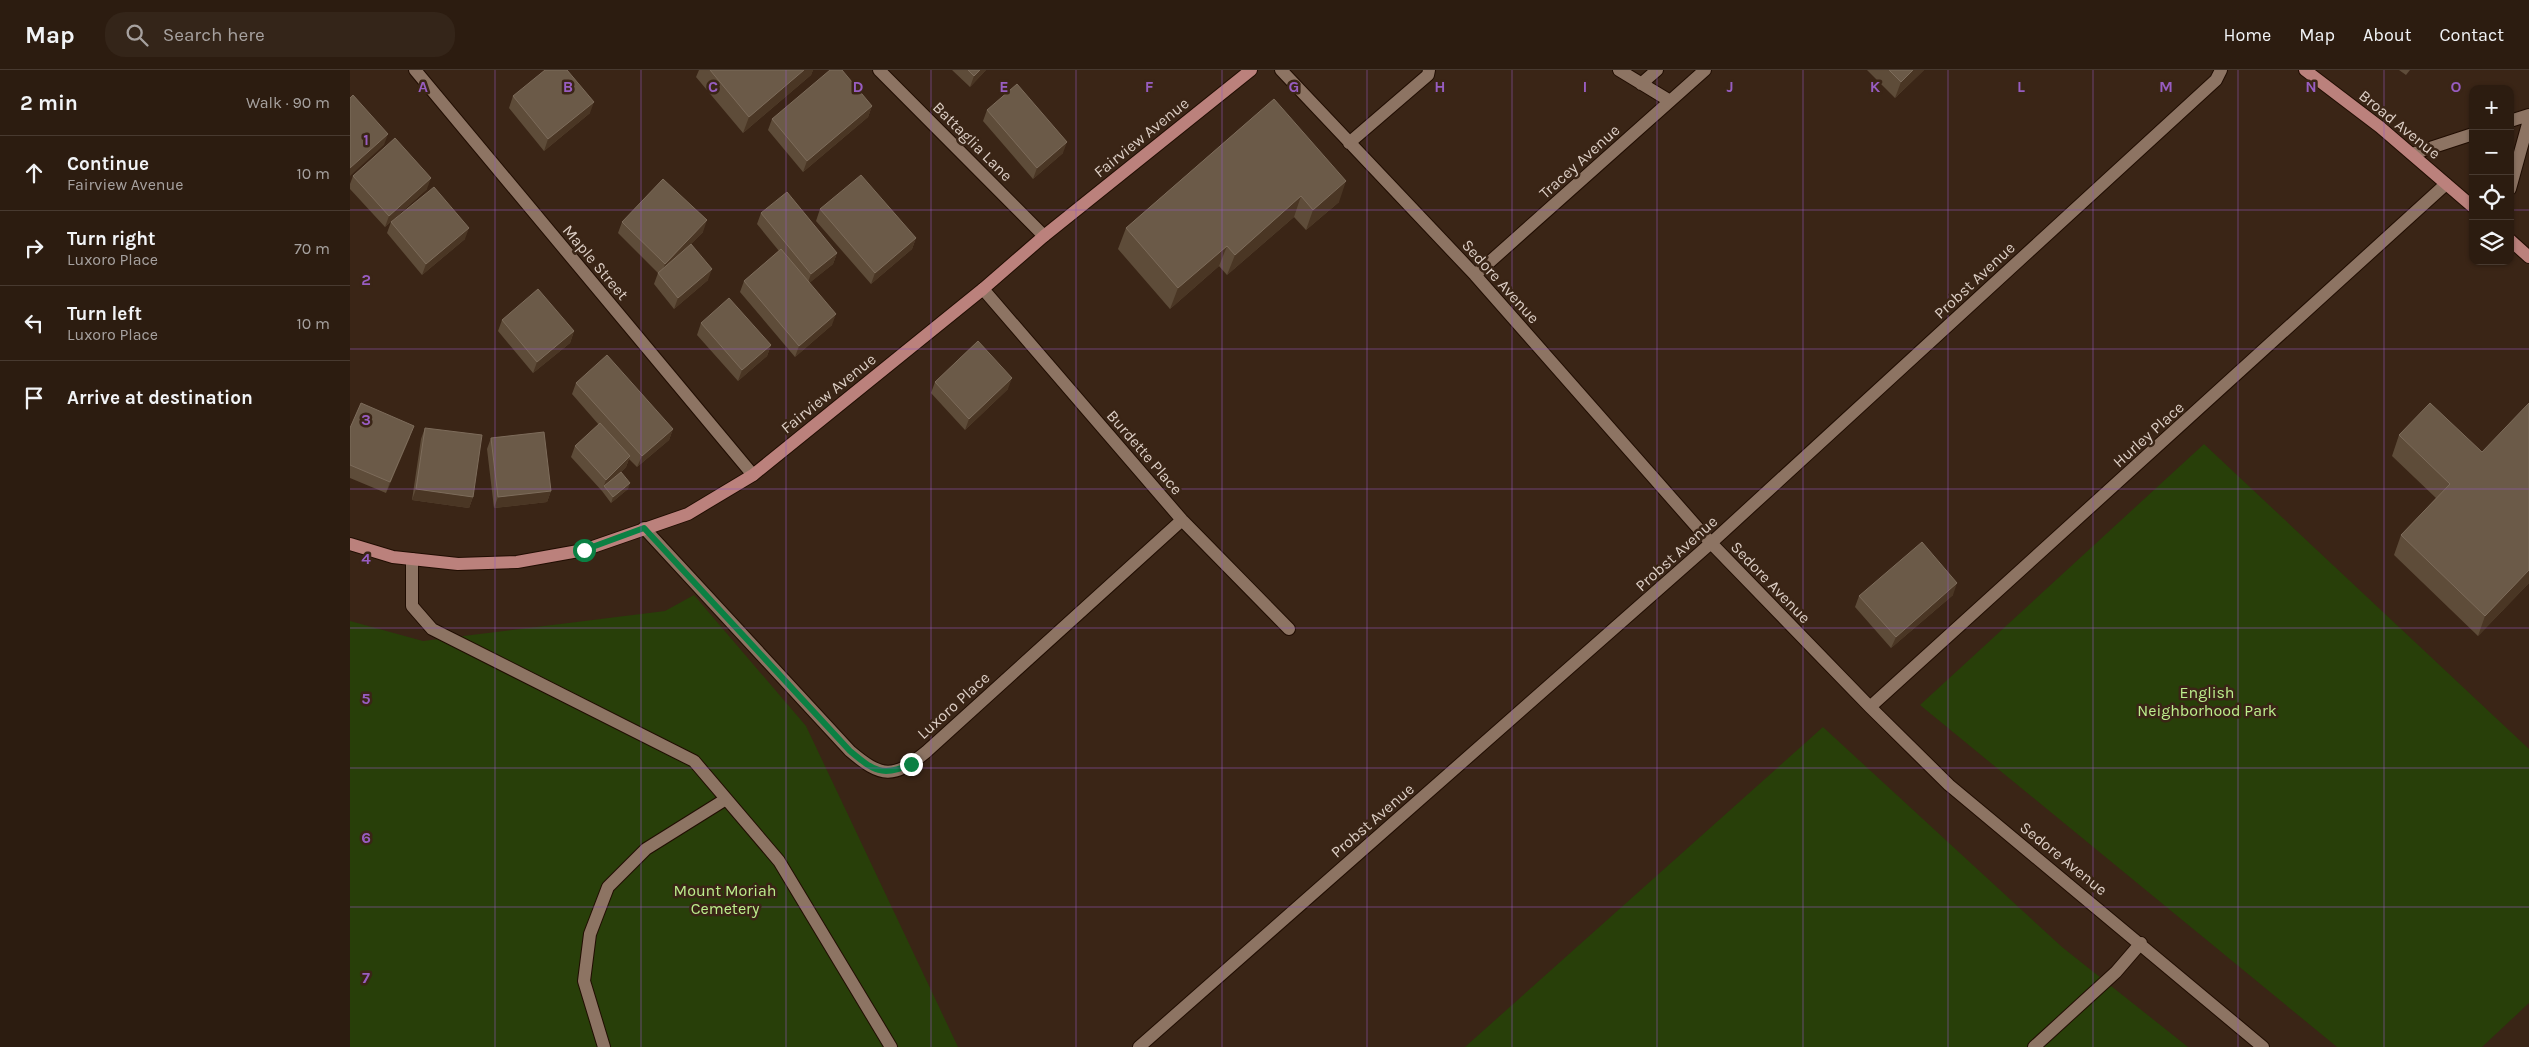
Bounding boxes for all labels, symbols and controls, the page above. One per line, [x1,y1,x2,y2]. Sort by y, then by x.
search box [105,12,455,57]
text: Map [25,21,75,49]
icon: search [123,21,151,49]
text: Search here [163,24,265,46]
text: Home [2223,24,2271,46]
text: Map [2299,24,2335,46]
text: About [2363,24,2412,46]
text: Contact [2440,24,2504,46]
text: A [418,77,428,96]
text: B [563,77,573,96]
text: C [708,77,718,96]
text: D [853,77,864,96]
text: E [999,77,1009,96]
text: F [1145,77,1154,96]
text: G [1289,77,1299,96]
text: H [1434,77,1446,96]
text: I [1583,77,1587,96]
text: J [1726,77,1734,96]
text: K [1870,77,1881,96]
text: L [2017,77,2025,96]
text: M [2159,77,2173,96]
text: N [2305,77,2317,96]
text: O [2451,77,2462,96]
map controls [2469,85,2514,265]
button: + [2469,85,2514,130]
street label: Broad Avenue [2355,86,2444,163]
text: 2 min [20,91,78,115]
text: Walk · 90 m [246,93,330,112]
street label: Fairview Avenue [1090,93,1193,181]
street label: Battaglia Lane [929,98,1016,185]
street label: Tracey Avenue [1535,120,1624,202]
text: 1 [363,130,369,149]
button: − [2469,130,2514,175]
text: Continue [67,153,149,175]
icon: ahead [20,159,48,187]
text: 10 m [296,164,330,183]
text: Fairview Avenue [67,175,183,194]
button: locate [2469,175,2514,220]
button: layers [2469,220,2514,265]
street label: Maple Street [559,221,633,304]
text: Turn right [67,228,156,250]
icon: right [20,234,48,262]
street label: Sedore Avenue [1458,235,1543,327]
street label: Probst Avenue [1930,238,2019,323]
text: 70 m [294,239,330,258]
text: Luxoro Place [67,250,158,269]
text: 2 [361,270,371,289]
text: Turn left [67,303,142,325]
icon: left [20,309,48,337]
text: 10 m [296,314,330,333]
text: Luxoro Place [67,325,158,344]
street label: Fairview Avenue [777,349,880,437]
icon: arrive [20,384,48,412]
text: Arrive at destination [67,387,253,409]
street label: Hurley Place [2109,398,2188,471]
street label: Burdette Place [1103,406,1186,498]
text: 3 [361,410,371,429]
street label: Probst Avenue [1631,512,1721,595]
street label: Sedore Avenue [1727,537,1814,627]
route start [573,539,596,562]
text: 4 [361,549,371,568]
street label: Luxoro Place [913,668,994,743]
park label: English Neighborhood Park [2137,683,2277,720]
text: 5 [361,689,371,708]
route end [900,753,923,776]
street label: Probst Avenue [1327,779,1418,862]
street label: Sedore Avenue [2016,817,2111,899]
text: 6 [361,828,371,847]
park label: Mount Moriah Cemetery [674,881,776,918]
text: 7 [362,968,370,987]

